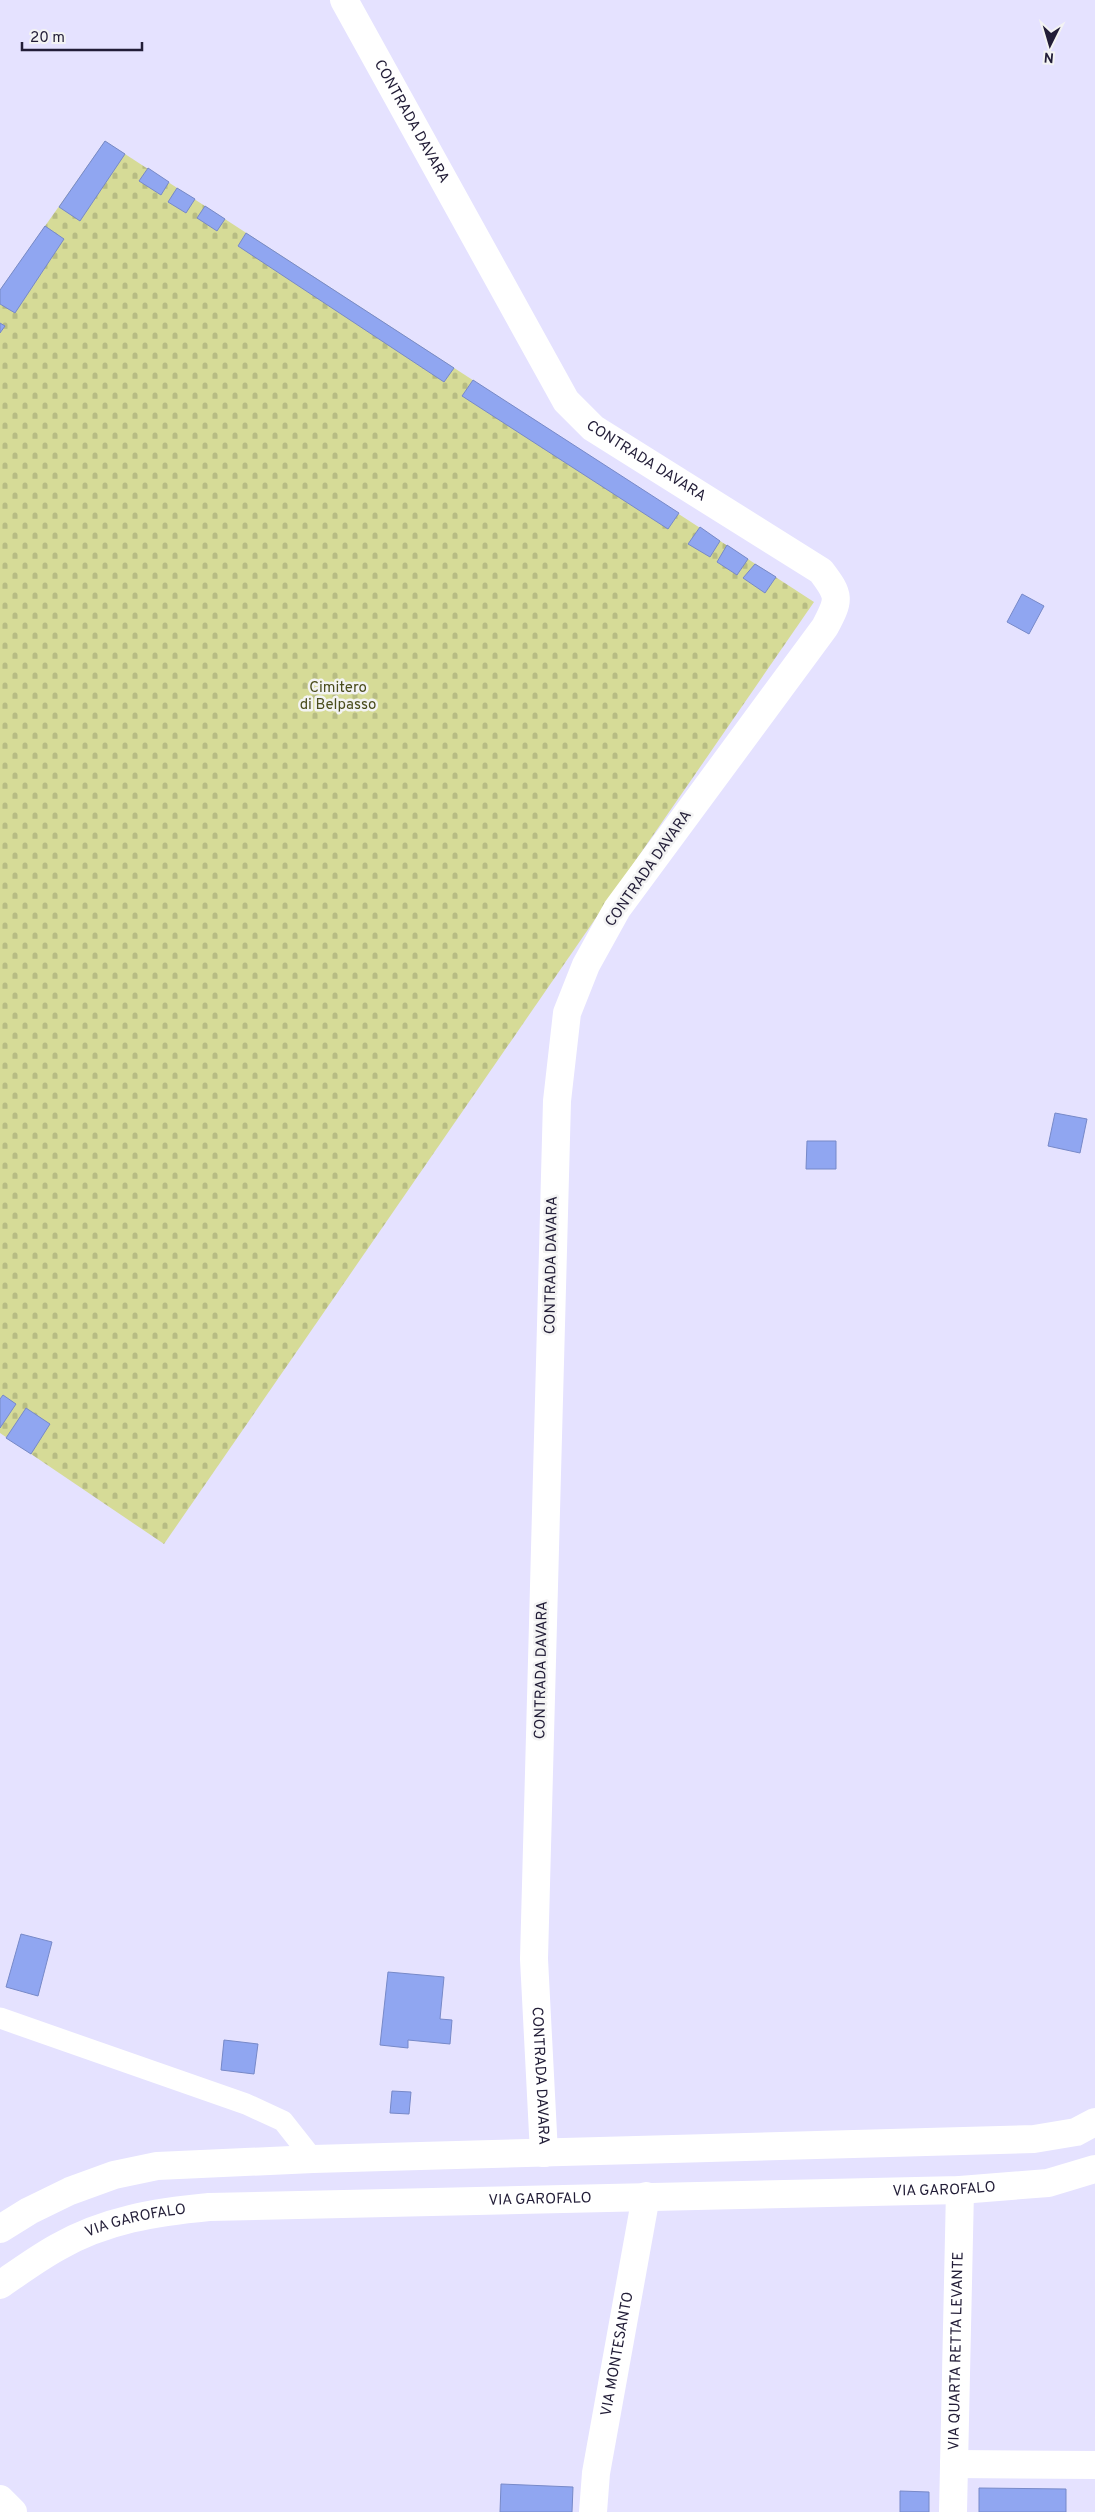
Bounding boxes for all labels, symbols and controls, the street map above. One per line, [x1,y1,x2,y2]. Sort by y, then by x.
scale bar [22,20,142,52]
north arrow [1025,20,1075,70]
text: 20 m [30,29,65,48]
text: N [1043,48,1055,65]
street label: CONTRADA DAVARA [370,57,453,187]
street label: CONTRADA DAVARA [582,417,710,506]
park label: Cimitero di Belpasso [300,679,376,715]
street label: CONTRADA DAVARA [602,807,696,931]
street label: CONTRADA DAVARA [541,1196,563,1334]
street label: CONTRADA DAVARA [531,1601,553,1739]
street label: CONTRADA DAVARA [527,2006,553,2145]
street label: VIA GAROFALO [892,2178,996,2201]
street label: VIA GAROFALO [488,2189,592,2210]
street label: VIA GAROFALO [82,2200,187,2242]
street label: VIA QUARTA RETTA LEVANTE [945,2251,968,2451]
street label: VIA MONTESANTO [597,2290,638,2418]

